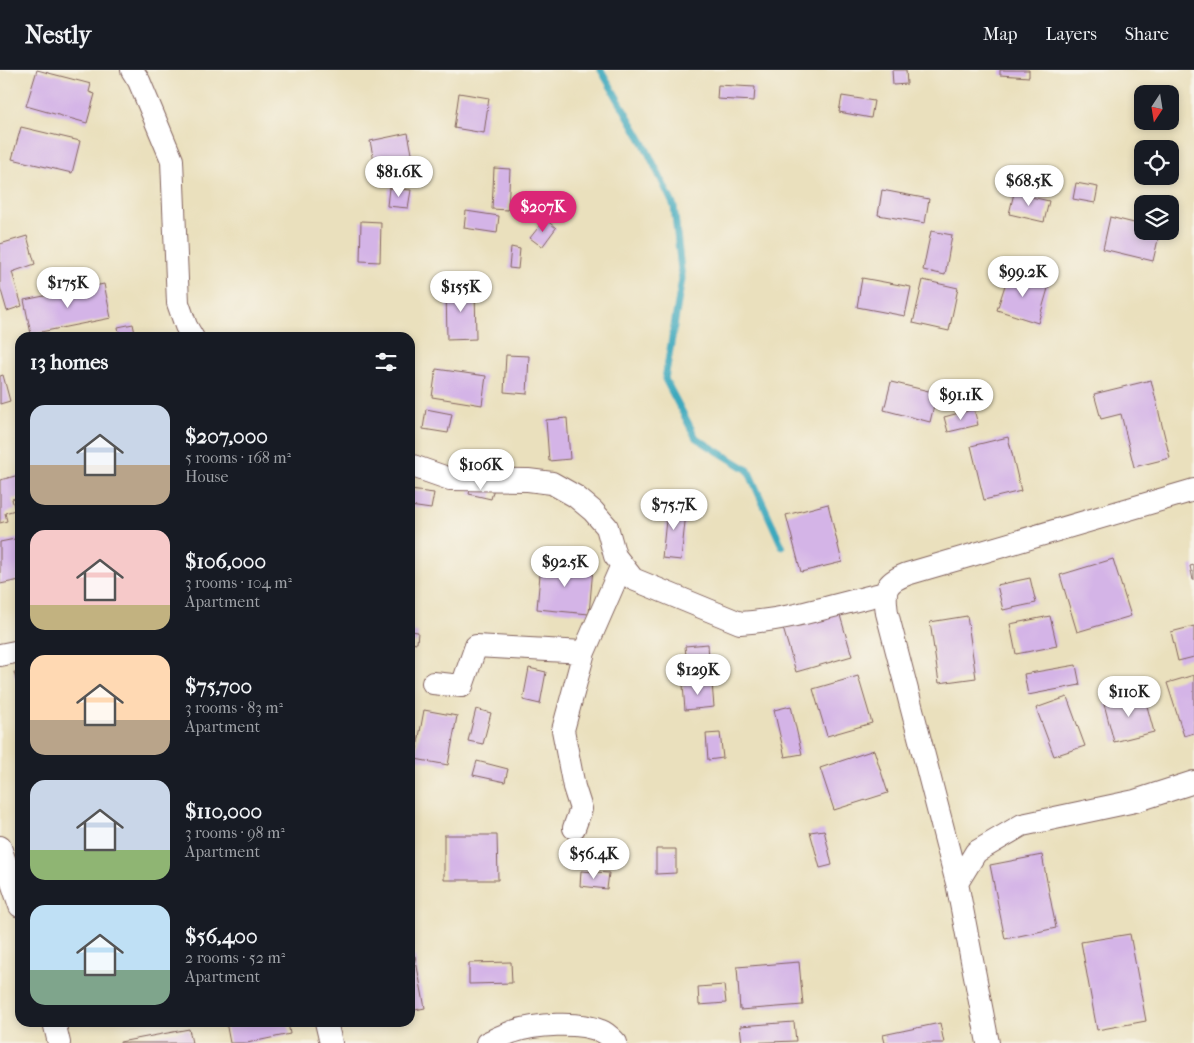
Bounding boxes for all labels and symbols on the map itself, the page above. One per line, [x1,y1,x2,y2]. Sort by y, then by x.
north arrow [1134,85,1179,130]
pin: $81.6K [358,156,440,198]
pin: $68.5K [988,164,1070,207]
pin: $207K [508,190,578,233]
pin: $99.2K [982,256,1064,298]
pin: $175K [33,266,103,309]
pin: $155K [426,270,496,313]
pin: $91.1K [920,378,1002,421]
pin: $106K [446,448,516,491]
pin: $75.7K [633,488,715,531]
pin: $92.5K [524,546,606,588]
pin: $129K [663,654,733,696]
pin: $110K [1094,676,1164,718]
pin: $56.4K [553,838,635,880]

